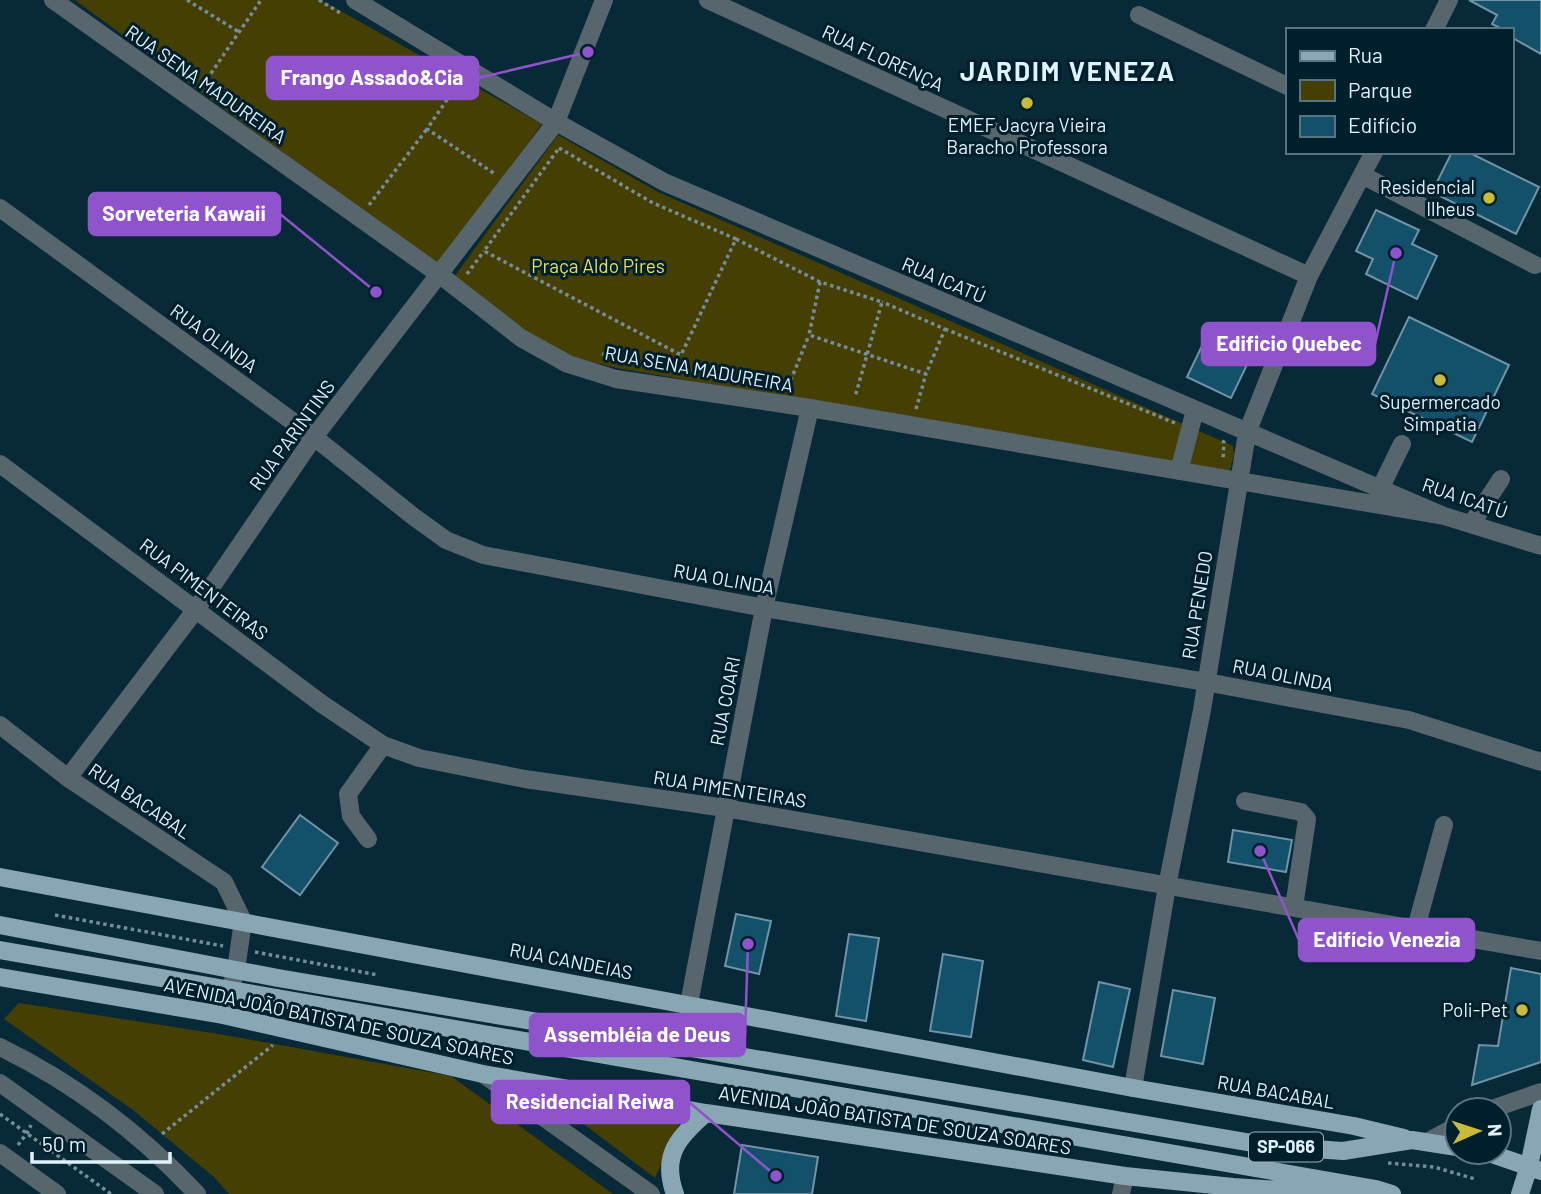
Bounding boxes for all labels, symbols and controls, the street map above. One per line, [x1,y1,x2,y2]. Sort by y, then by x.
street label: RUA SENA MADUREIRA [121,19,291,148]
street label: RUA FLORENÇA [819,19,948,96]
legend [1286,28,1513,154]
text: Rua [1348,42,1383,67]
district label: JARDIM VENEZA [960,55,1176,86]
callout: Frango Assado&Cia [267,57,478,99]
text: Frango Assado&Cia [281,64,463,89]
text: Parque [1348,77,1413,102]
marker: EMEF Jacyra Vieira Baracho Professora [1019,95,1035,111]
text: Edifício [1348,112,1417,137]
place label: EMEF Jacyra Vieira Baracho Professora [946,113,1108,158]
place label: Residencial Ilheus [1380,175,1475,220]
marker: Residencial Ilheus [1481,190,1497,206]
callout: Sorveteria Kawaii [89,193,280,235]
text: Sorveteria Kawaii [102,200,266,225]
street label: RUA ICATÚ [899,252,990,308]
park label: Praça Aldo Pires [531,254,665,277]
street label: RUA OLINDA [166,298,262,377]
callout: Edificio Quebec [1202,323,1375,365]
text: Edificio Quebec [1216,330,1362,355]
street label: RUA SENA MADUREIRA [603,341,795,396]
marker: Supermercado Simpatia [1432,372,1448,388]
street label: RUA PARINTINS [244,375,339,494]
place label: Supermercado Simpatia [1379,390,1501,435]
street label: RUA ICATÚ [1419,472,1511,523]
street label: RUA PIMENTEIRAS [136,533,273,644]
street label: RUA PENEDO [1177,549,1216,661]
street label: RUA OLINDA [672,558,776,599]
street label: RUA OLINDA [1231,653,1335,696]
street label: RUA COARI [705,654,744,748]
street label: RUA BACABAL [85,758,196,843]
street label: RUA PIMENTEIRAS [652,765,808,812]
callout: Edifício Venezia [1299,919,1474,961]
text: Edifício Venezia [1313,926,1461,951]
street label: RUA CANDEIAS [508,937,635,984]
street label: AVENIDA JOÃO BATISTA DE SOUZA SOARES [162,972,516,1069]
place label: Poli-Pet [1442,998,1508,1021]
marker: Poli-Pet [1514,1002,1530,1018]
callout: Assembléia de Deus [530,1014,745,1056]
text: Assembléia de Deus [543,1021,731,1046]
street label: RUA BACABAL [1216,1070,1337,1113]
street label: AVENIDA JOÃO BATISTA DE SOUZA SOARES [717,1080,1073,1159]
callout: Residencial Reiwa [492,1081,689,1123]
text: Residencial Reiwa [506,1088,674,1113]
north arrow [1443,1096,1513,1166]
scale bar [32,1120,170,1164]
text: N [1484,1123,1507,1137]
text: 50 m [42,1131,86,1156]
road number: SP-066 [1249,1132,1323,1162]

